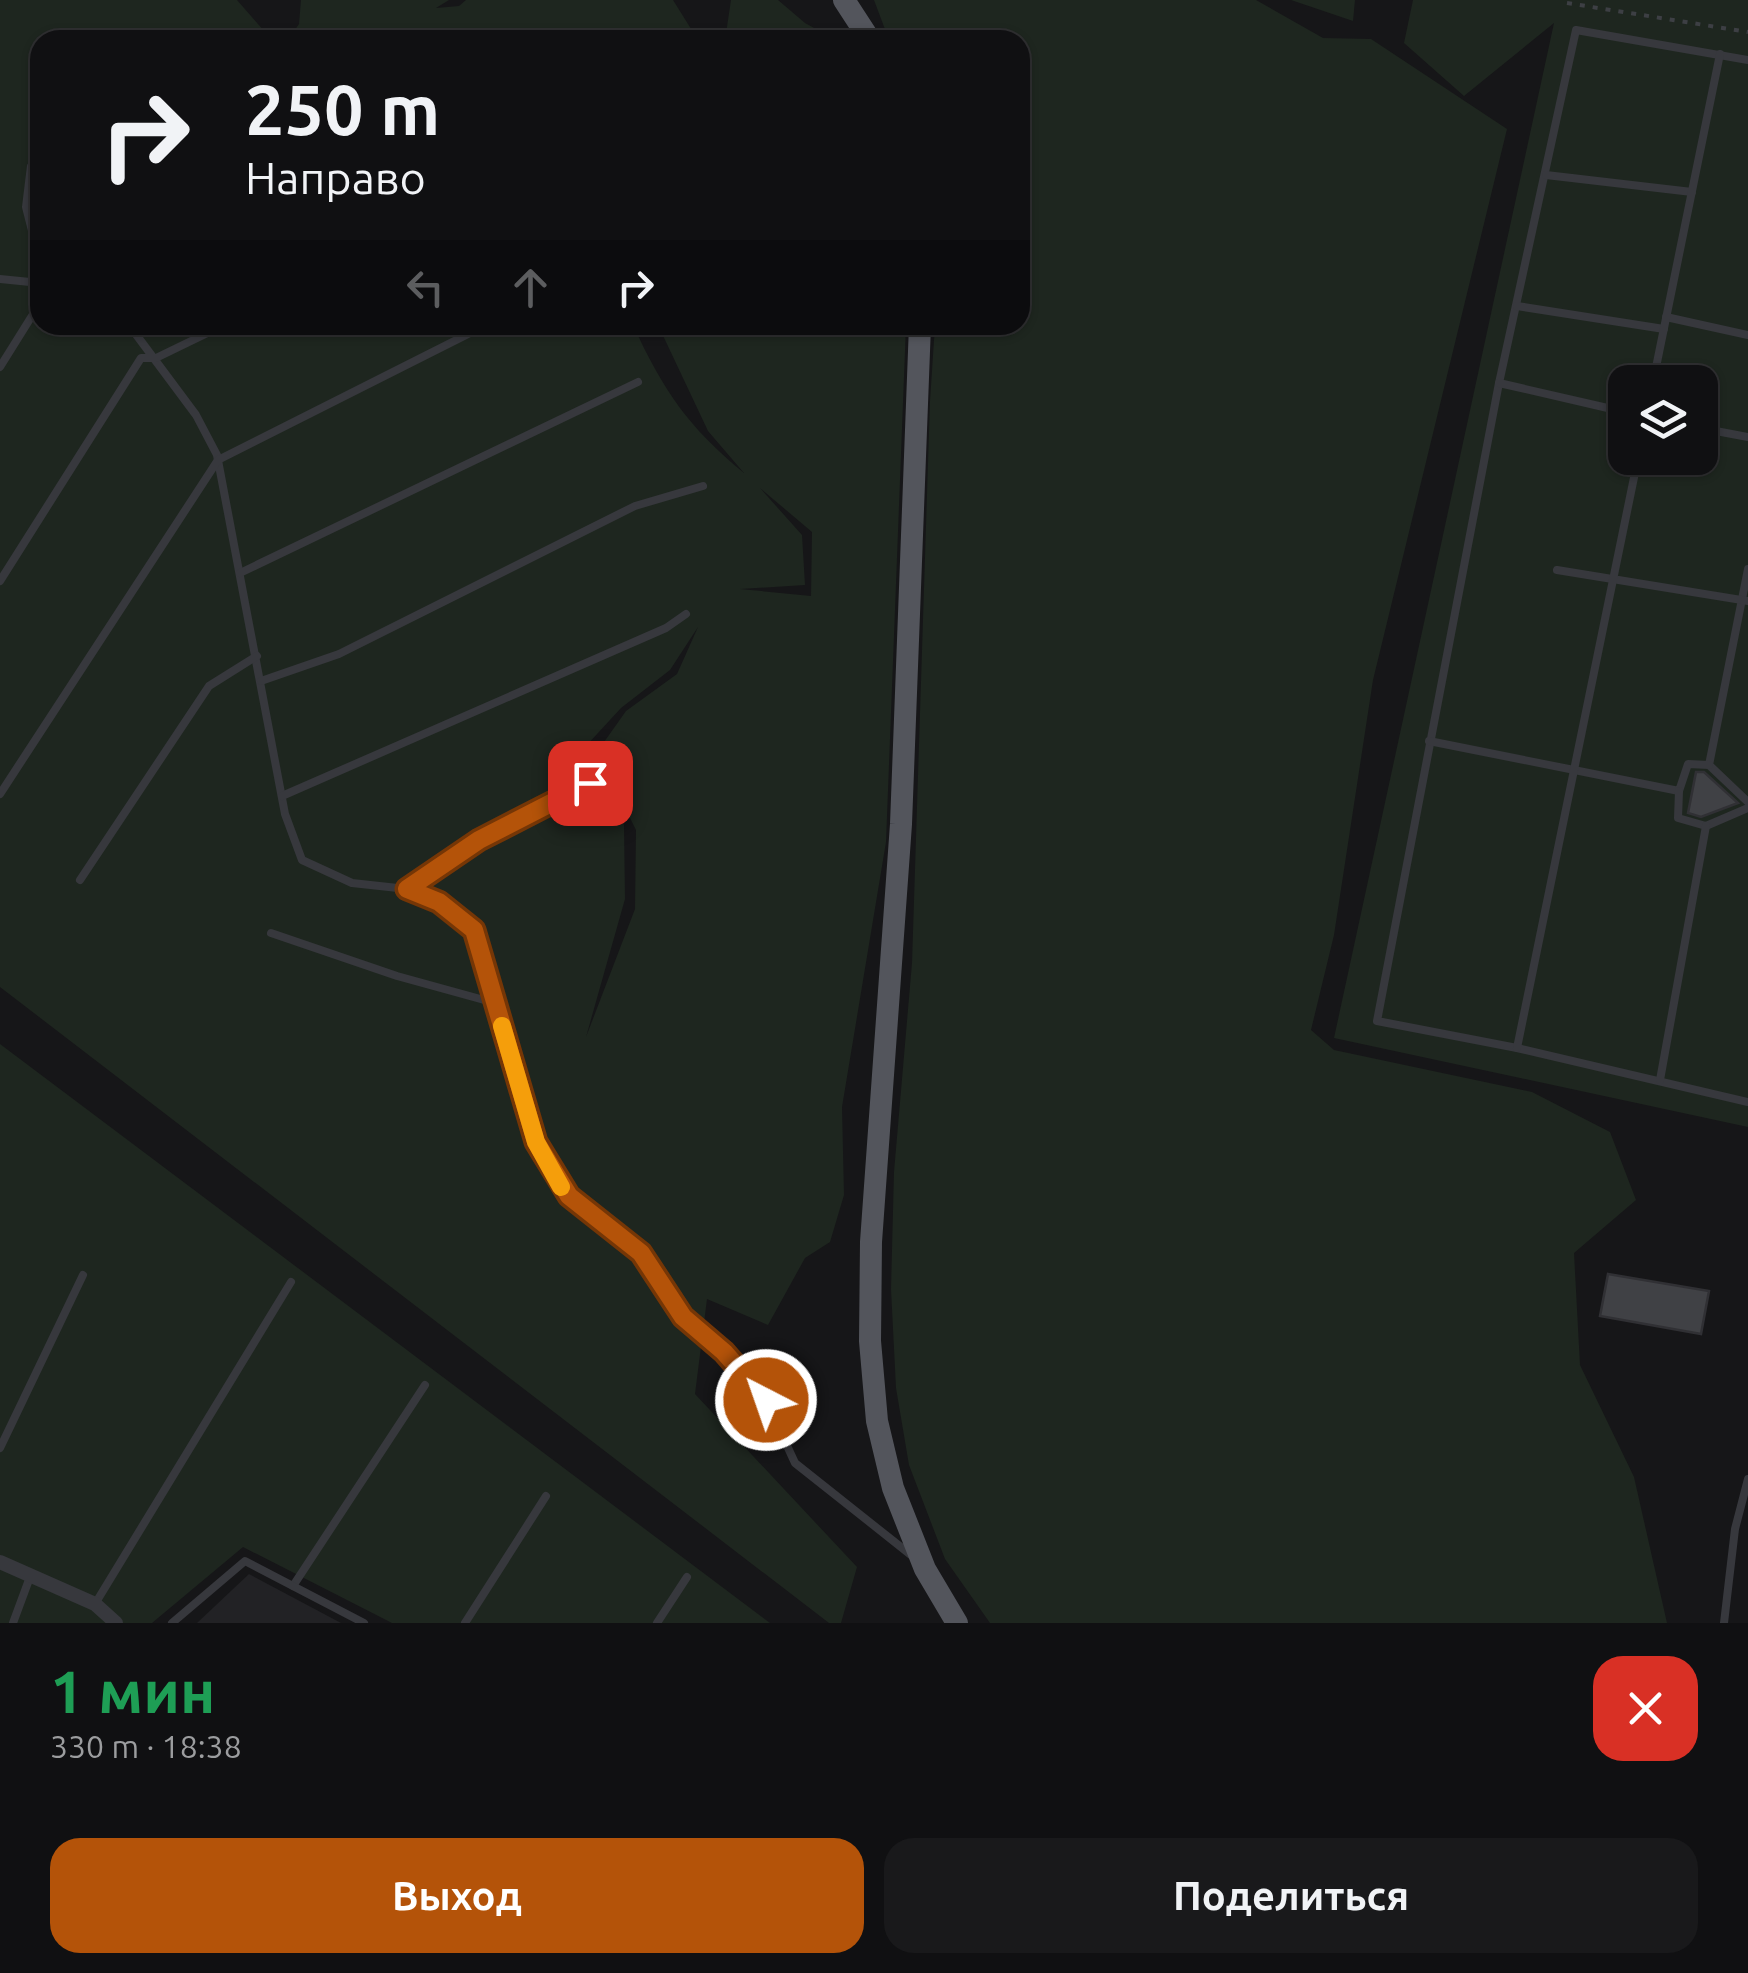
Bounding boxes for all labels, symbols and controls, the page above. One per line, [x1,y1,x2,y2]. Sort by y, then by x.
icon: right [80,70,210,200]
text: 250 m [245,70,440,148]
text: Направо [245,152,426,203]
icon: left [398,260,453,315]
icon: ahead [503,260,558,315]
icon: right [608,260,663,315]
map controls [1608,365,1718,475]
button: layers [1608,365,1718,475]
pin [548,741,633,826]
icon: arrive [563,756,618,811]
position arrow [714,1348,818,1452]
button: close [1593,1656,1698,1761]
text: 1 мин [50,1657,215,1724]
text: 330 m · 18:38 [50,1728,242,1764]
button: Выход [50,1838,864,1953]
button: Поделиться [884,1838,1698,1953]

